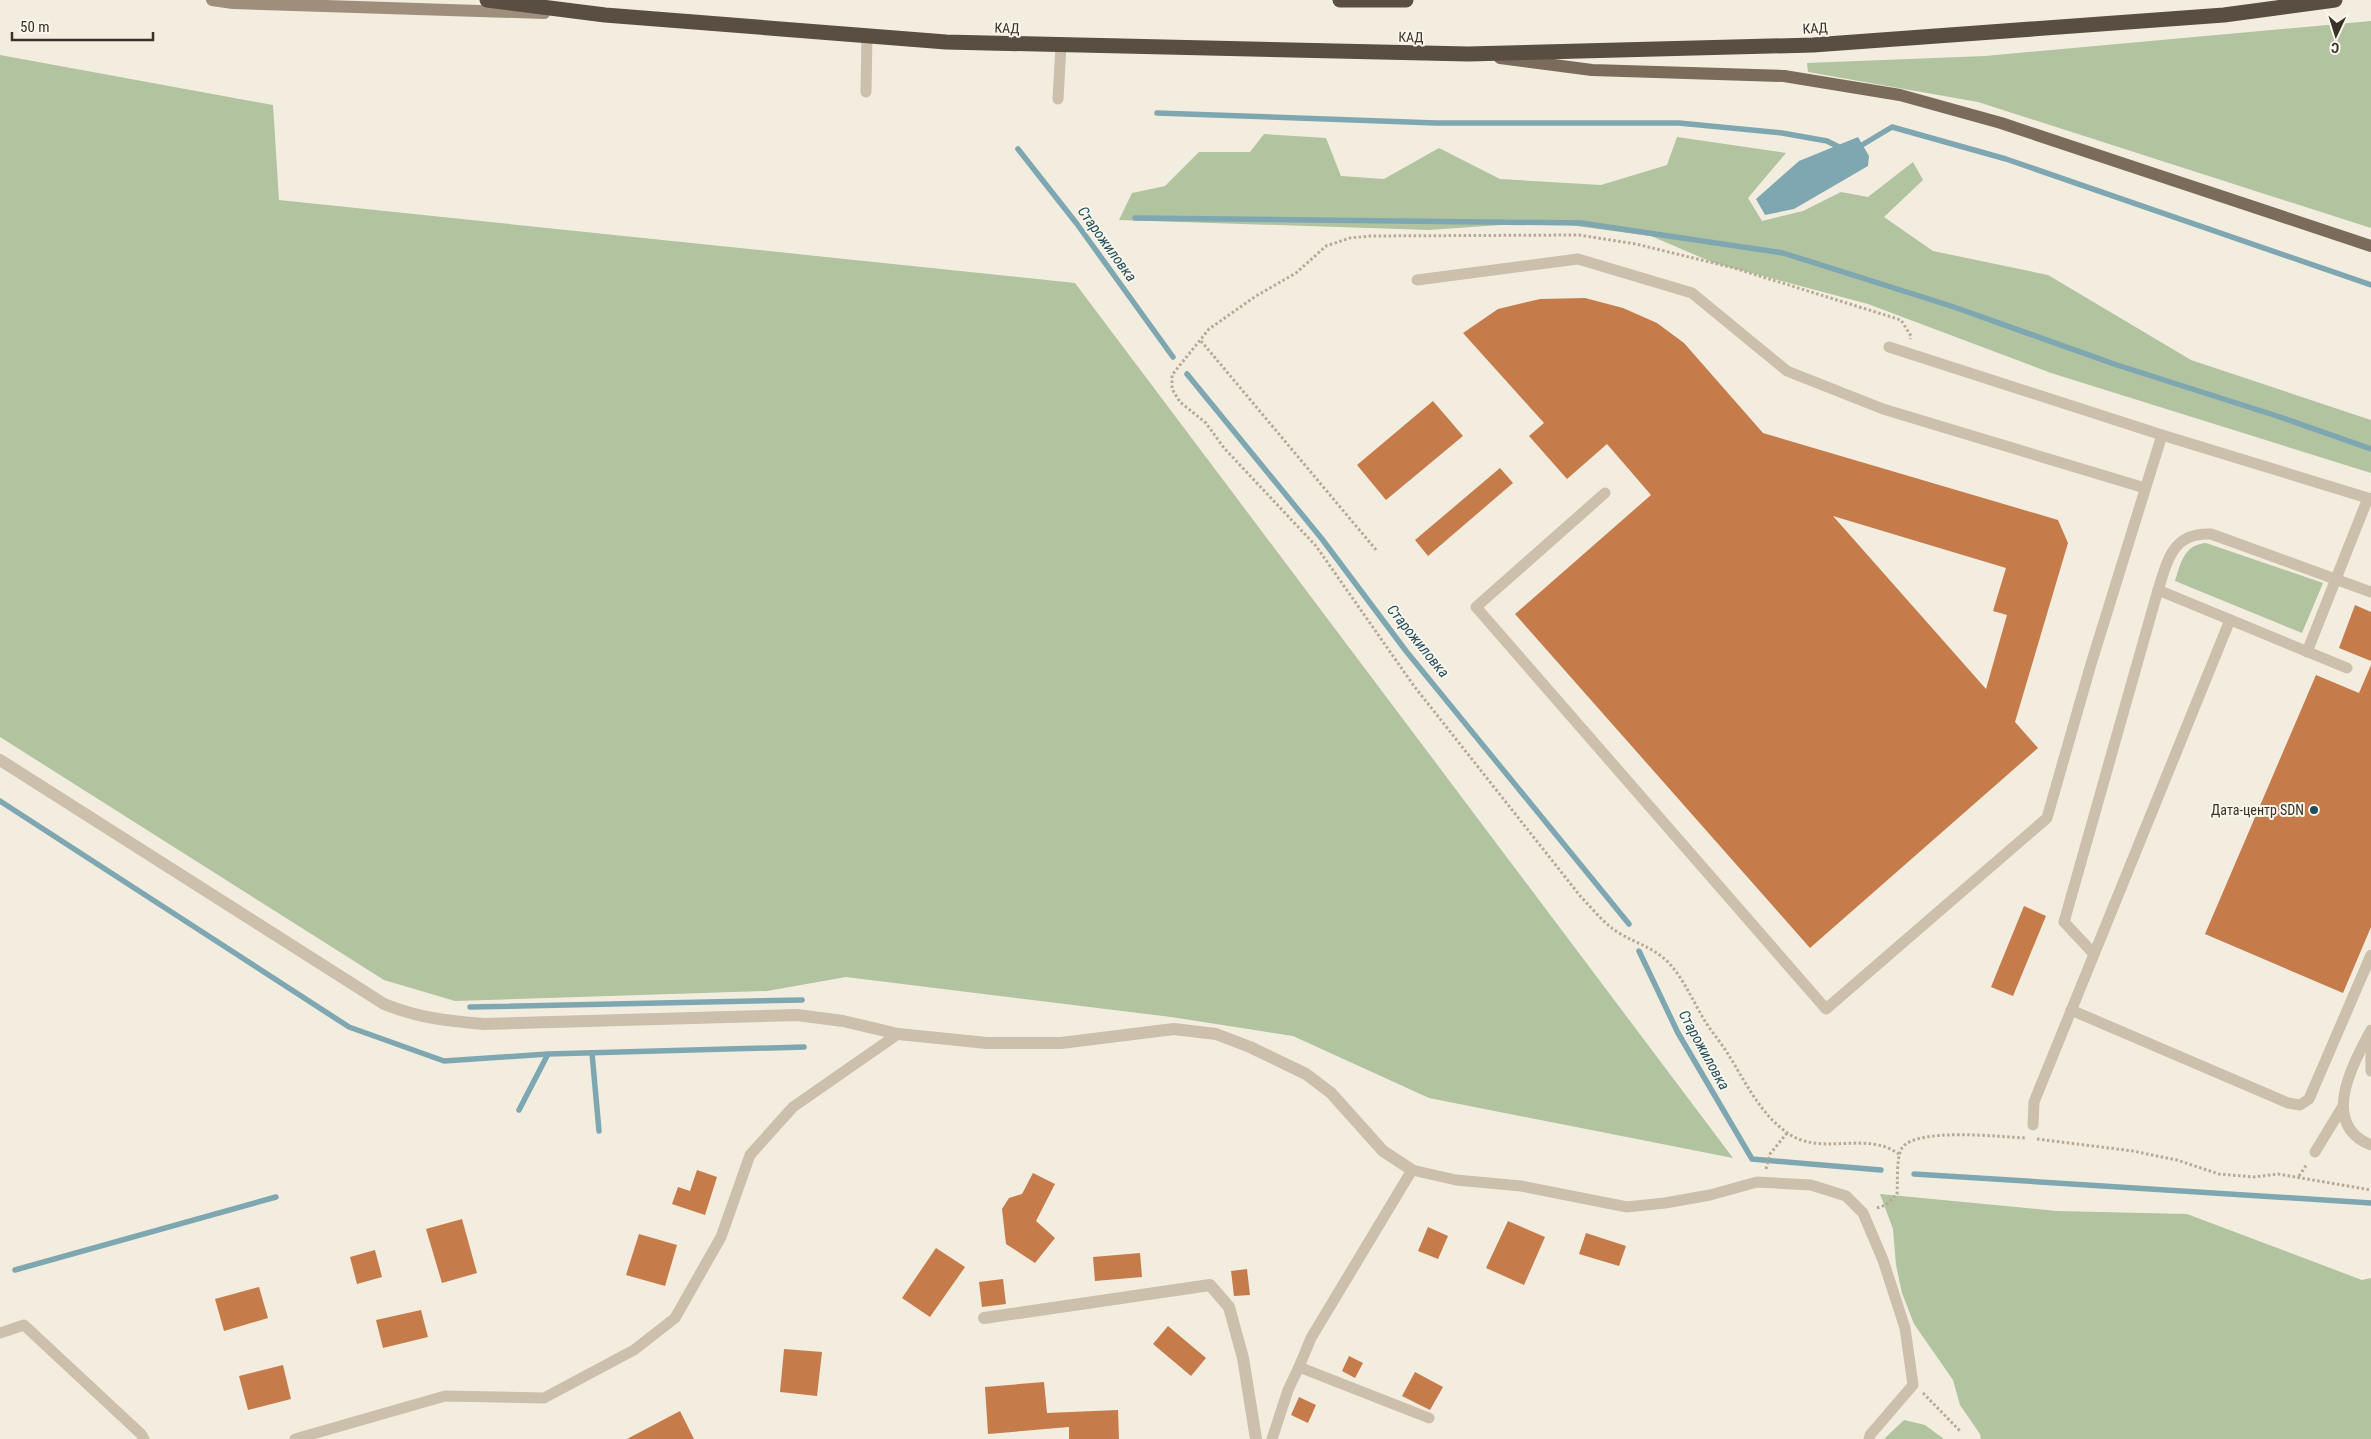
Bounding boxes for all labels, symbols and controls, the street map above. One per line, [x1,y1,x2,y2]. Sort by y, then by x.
scale bar [12,10,154,42]
north arrow [2311,10,2361,60]
text: 50 m [20,18,50,36]
street label: КАД [1802,19,1828,37]
street label: КАД [994,20,1020,36]
street label: КАД [1398,29,1424,45]
text: С [2331,40,2340,56]
water label: Старожиловка [1074,203,1140,285]
water label: Старожиловка [1383,601,1453,681]
place label: Дата-центр SDN [2211,802,2304,818]
marker: Дата-центр SDN [2308,804,2320,816]
water label: Старожиловка [1675,1007,1733,1093]

